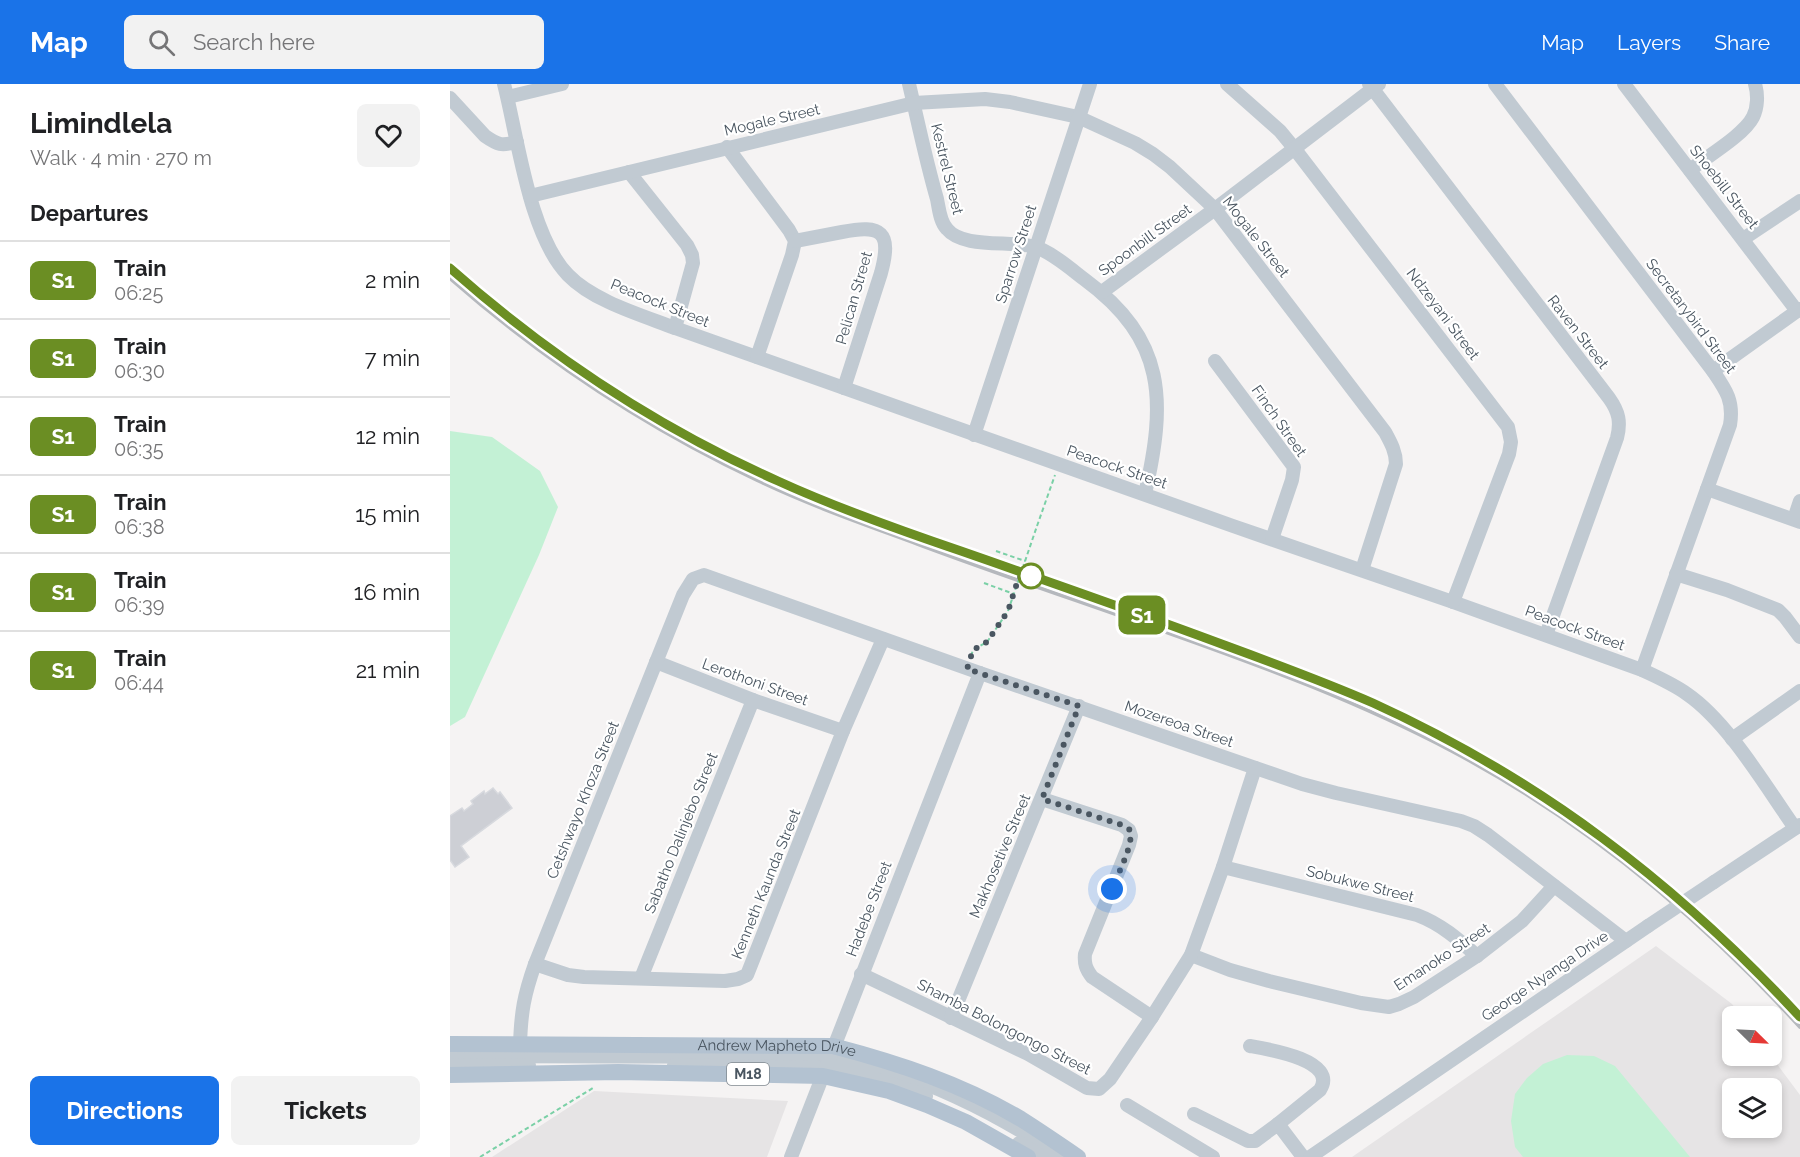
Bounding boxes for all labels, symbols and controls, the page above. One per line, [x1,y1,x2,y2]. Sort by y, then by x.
search box [124,15,544,69]
text: Map [30,26,88,59]
icon: search [145,26,178,59]
text: Search here [193,29,315,55]
text: Map [1541,30,1584,55]
text: Layers [1617,30,1681,55]
text: Share [1714,30,1770,55]
street label: Mogale Street [722,100,822,140]
button: heart [357,104,420,167]
text: Limindlela [30,107,172,140]
street label: Kestrel Street [927,122,967,216]
street label: Shoebill Street [1686,142,1762,232]
text: Walk · 4 min · 270 m [30,146,212,170]
street label: Mogale Street [1219,193,1293,281]
text: Departures [30,200,148,226]
street label: Spoonbill Street [1095,200,1195,280]
street label: Sparrow Street [992,202,1040,306]
street label: Pelican Street [832,249,876,347]
text: Train [114,255,167,281]
street label: Secretarybird Street [1642,255,1740,377]
street label: Ndzeyani Street [1403,265,1483,363]
text: 2 min [365,267,420,293]
text: S1 [51,268,75,293]
street label: Peacock Street [608,275,712,331]
text: 06:25 [114,281,163,305]
street label: Raven Street [1544,292,1612,372]
text: Train [114,333,167,359]
text: 7 min [365,345,420,371]
text: S1 [51,346,75,371]
text: 06:30 [114,359,165,383]
street label: Finch Street [1248,382,1310,460]
text: Train [114,411,167,437]
text: 12 min [356,423,420,449]
text: S1 [51,424,75,449]
text: 06:35 [114,437,164,461]
street label: Peacock Street [1064,441,1170,493]
text: Train [114,489,167,515]
text: 15 min [355,501,420,527]
text: S1 [51,502,75,527]
text: 06:38 [114,515,165,539]
unlabelled marker [1018,563,1044,589]
text: Train [114,567,167,593]
text: 16 min [354,579,420,605]
text: S1 [51,580,75,605]
text: 06:39 [114,593,164,617]
line badge: S1 [1115,596,1169,634]
street label: Peacock Street [1523,602,1627,654]
text: S1 [1130,603,1154,628]
text: Train [114,645,167,671]
street label: Lerothoni Street [700,655,810,709]
text: 21 min [356,657,420,683]
text: S1 [51,658,75,683]
text: 06:44 [114,671,164,695]
street label: Mozereoa Street [1122,697,1236,751]
street label: Cetshwayo Khoza Street [543,719,623,881]
street label: Sabatho Dalinjebo Street [640,750,722,916]
street label: Makhosetive Street [966,791,1034,921]
street label: Kenneth Kaunda Street [728,806,804,962]
street label: Hadebe Street [843,859,895,959]
street label: Sobukwe Street [1304,862,1416,906]
your location [1097,874,1127,904]
street label: Emanoko Street [1391,919,1493,995]
street label: George Nyanga Drive [1478,927,1612,1025]
street label: Shamba Bolongongo Street [914,975,1094,1079]
north arrow [1722,1006,1782,1066]
map controls [1722,1006,1782,1138]
street label: Andrew Mapheto Drive [697,1036,858,1061]
road number: M18 [727,1063,769,1085]
button: Directions [30,1076,219,1145]
button: Tickets [231,1076,420,1145]
button: layers [1722,1078,1782,1138]

